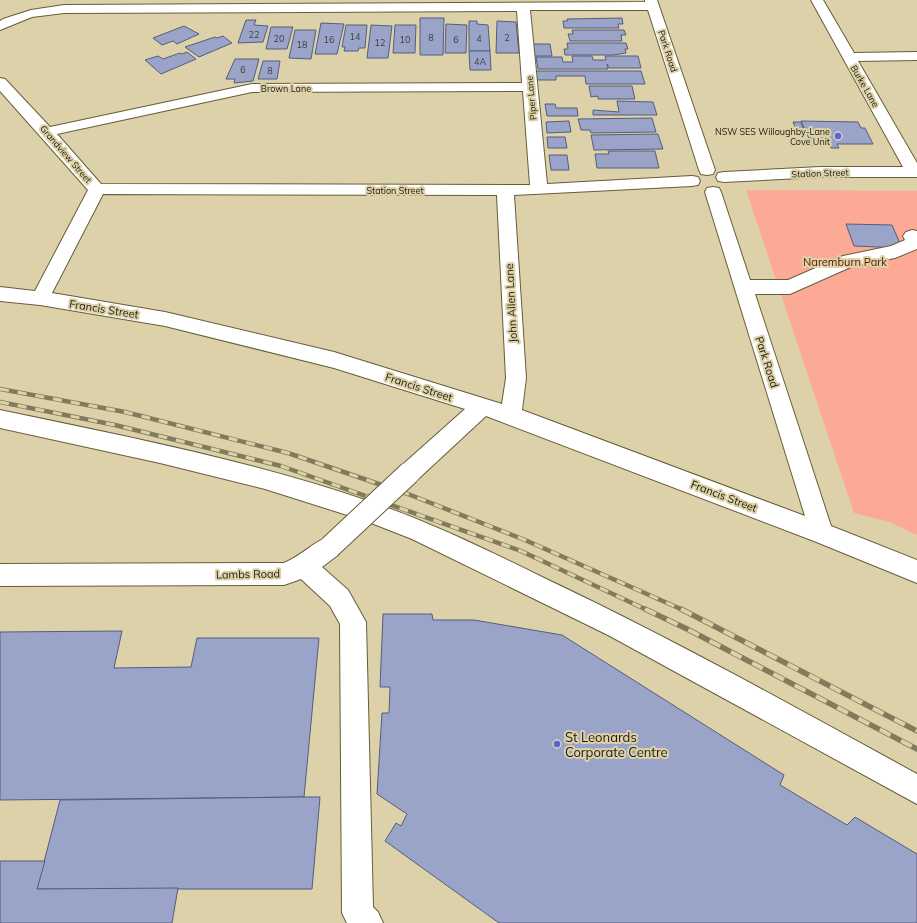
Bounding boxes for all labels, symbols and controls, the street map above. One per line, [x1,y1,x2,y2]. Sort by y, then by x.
house number: 22 [249,29,259,40]
street label: Park Road [656,29,680,73]
house number: 14 [350,31,361,42]
house number: 8 [428,32,434,43]
house number: 2 [504,32,510,43]
house number: 20 [274,33,284,44]
house number: 4 [476,33,482,44]
house number: 16 [324,34,334,45]
house number: 10 [400,34,410,45]
house number: 6 [453,34,459,45]
house number: 12 [375,37,385,48]
house number: 18 [297,39,307,50]
house number: 4A [474,56,486,67]
street label: Burke Lane [849,63,882,109]
house number: 6 [240,64,246,75]
house number: 8 [267,65,273,76]
street label: Piper Lane [524,75,538,121]
street label: Brown Lane [261,83,311,94]
street label: Grandview Street [38,123,94,185]
place label: NSW SES Willoughby-Lane Cove Unit [715,126,830,147]
marker: NSW SES Willoughby-Lane Cove Unit [833,131,843,141]
street label: Station Street [791,167,849,179]
street label: Station Street [366,185,424,196]
park label: Naremburn Park [803,255,887,269]
street label: John Allen Lane [502,263,520,343]
street label: Francis Street [68,297,140,321]
street label: Park Road [752,335,782,389]
street label: Francis Street [384,370,455,404]
street label: Francis Street [689,477,759,515]
street label: Lambs Road [216,566,280,582]
place label: St Leonards Corporate Centre [565,729,668,760]
marker: St Leonards Corporate Centre [552,739,562,749]

